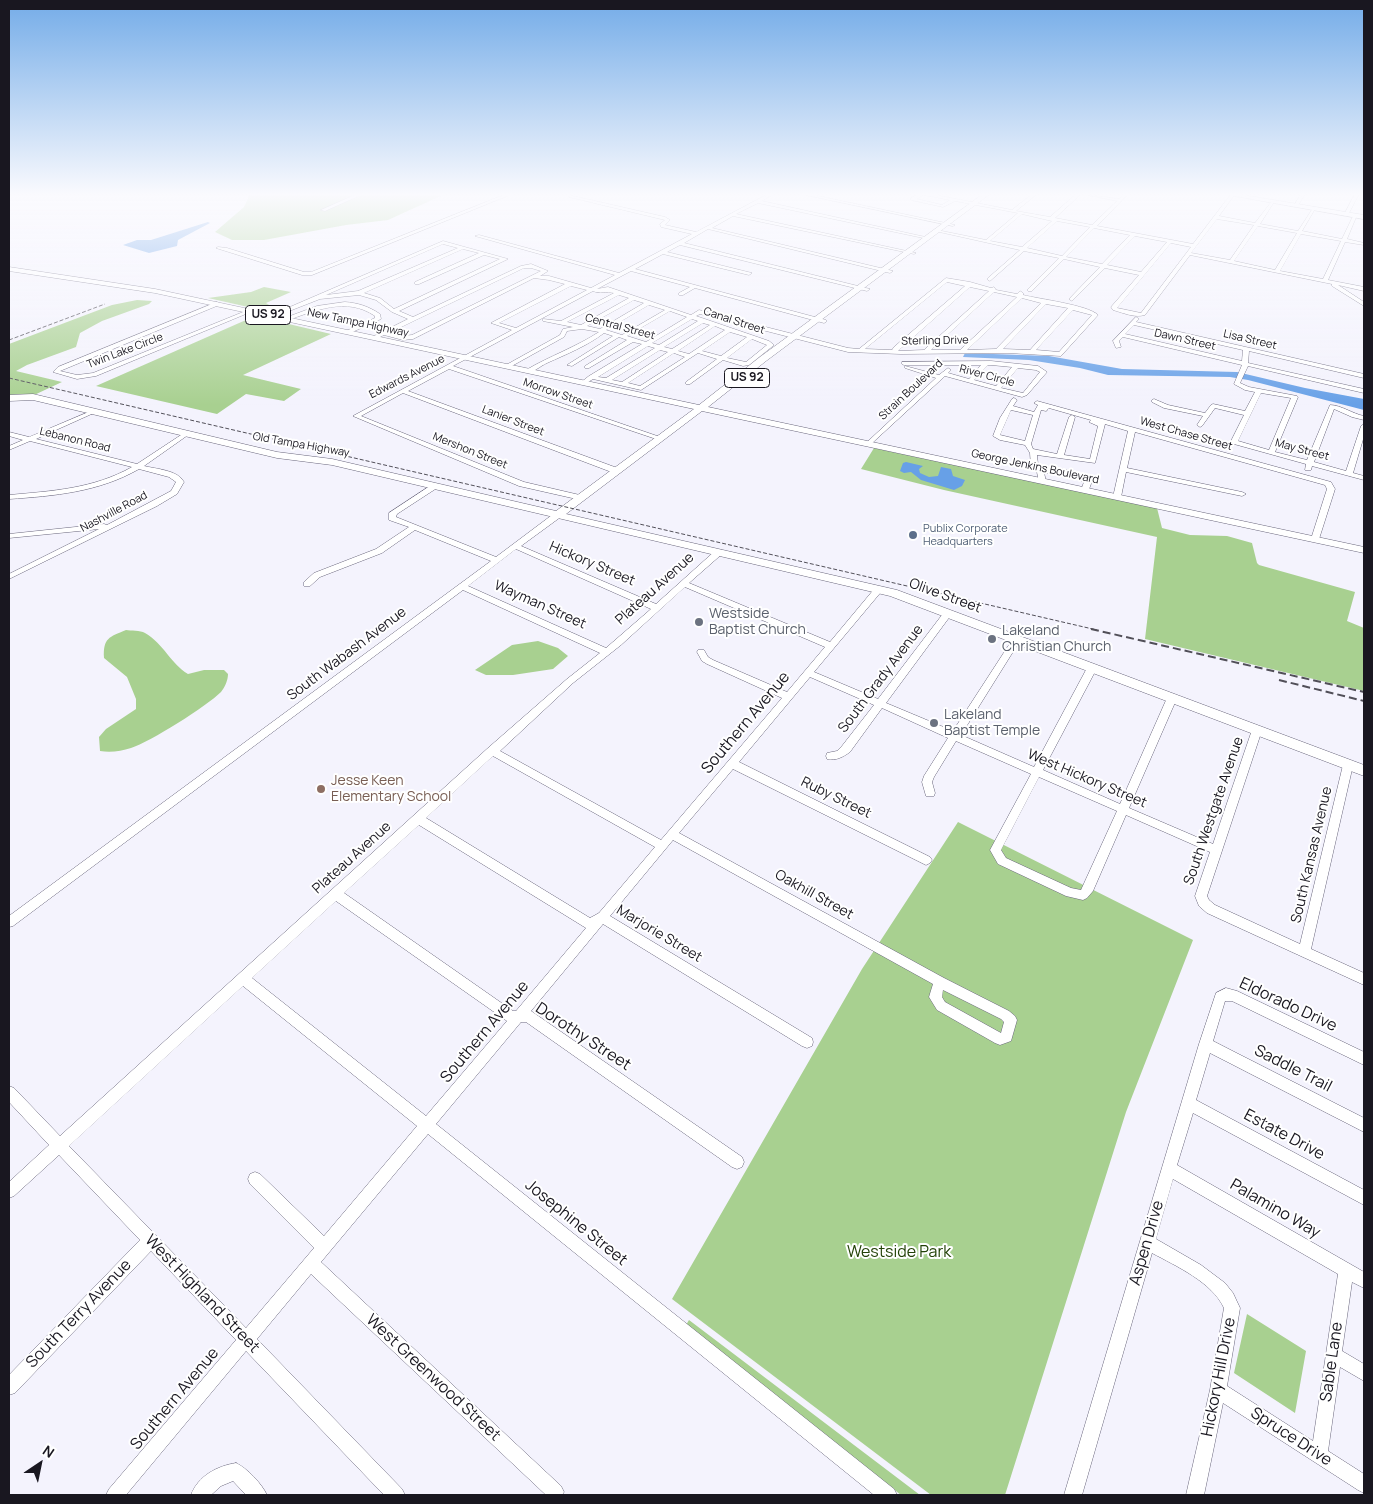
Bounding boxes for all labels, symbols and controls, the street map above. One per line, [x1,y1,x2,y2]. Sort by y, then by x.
street label: Canal Street [702,305,766,337]
road number: US 92 [246,306,290,324]
street label: New Tampa Highway [306,306,410,340]
street label: Central Street [584,311,656,343]
street label: Dawn Street [1153,327,1217,353]
street label: Lisa Street [1222,327,1278,353]
street label: Twin Lake Circle [85,330,165,372]
street label: Sterling Drive [901,334,969,348]
street label: Edwards Avenue [367,352,447,402]
street label: Strain Boulevard [876,357,946,423]
street label: River Circle [958,362,1016,390]
road number: US 92 [724,368,770,388]
street label: Morrow Street [521,376,595,412]
street label: Lanier Street [480,403,546,439]
street label: West Chase Street [1138,414,1234,454]
street label: Lebanon Road [38,425,112,455]
street label: Old Tampa Highway [252,430,350,460]
street label: Mershon Street [431,430,509,472]
street label: May Street [1274,436,1330,464]
street label: George Jenkins Boulevard [970,447,1100,487]
street label: Nashville Road [78,489,150,535]
place label: Publix Corporate Headquarters [923,522,1008,548]
marker: Publix Corporate Headquarters [907,529,919,541]
street label: Hickory Street [546,538,638,590]
street label: Plateau Avenue [612,549,698,629]
street label: Olive Street [907,575,983,617]
street label: Wayman Street [491,577,589,633]
street label: South Wabash Avenue [284,604,410,704]
place label: Westside Baptist Church [709,606,806,638]
marker: Westside Baptist Church [693,616,705,628]
street label: South Grady Avenue [835,622,927,736]
place label: Lakeland Christian Church [1002,623,1111,656]
marker: Lakeland Christian Church [986,633,998,645]
street label: Southern Avenue [698,668,794,778]
place label: Lakeland Baptist Temple [944,707,1040,740]
marker: Lakeland Baptist Temple [928,717,940,729]
street label: South Westgate Avenue [1181,735,1247,887]
street label: West Hickory Street [1025,746,1149,812]
place label: Jesse Keen Elementary School [331,773,451,806]
street label: Ruby Street [798,774,874,822]
marker: Jesse Keen Elementary School [315,783,327,795]
street label: South Kansas Avenue [1288,785,1336,925]
street label: Plateau Avenue [309,818,395,898]
street label: Oakhill Street [772,867,856,923]
street label: Marjorie Street [613,902,705,966]
street label: Eldorado Drive [1236,974,1340,1036]
street label: Southern Avenue [437,977,533,1087]
street label: Dorothy Street [532,999,634,1075]
street label: Saddle Trail [1251,1041,1335,1097]
street label: Estate Drive [1240,1106,1328,1164]
street label: Palamino Way [1226,1175,1324,1243]
street label: Josephine Street [521,1176,631,1270]
street label: Aspen Drive [1126,1198,1168,1288]
street label: West Highland Street [141,1231,263,1357]
park label: Westside Park [847,1243,951,1263]
street label: South Terry Avenue [22,1256,136,1372]
street label: West Greenwood Street [362,1311,504,1445]
street label: Hickory Hill Drive [1198,1316,1240,1438]
street label: Sable Lane [1317,1321,1347,1403]
street label: Southern Avenue [127,1344,223,1454]
street label: Spruce Drive [1247,1404,1335,1470]
north arrow [15,1439,65,1489]
text: N [39,1440,58,1462]

